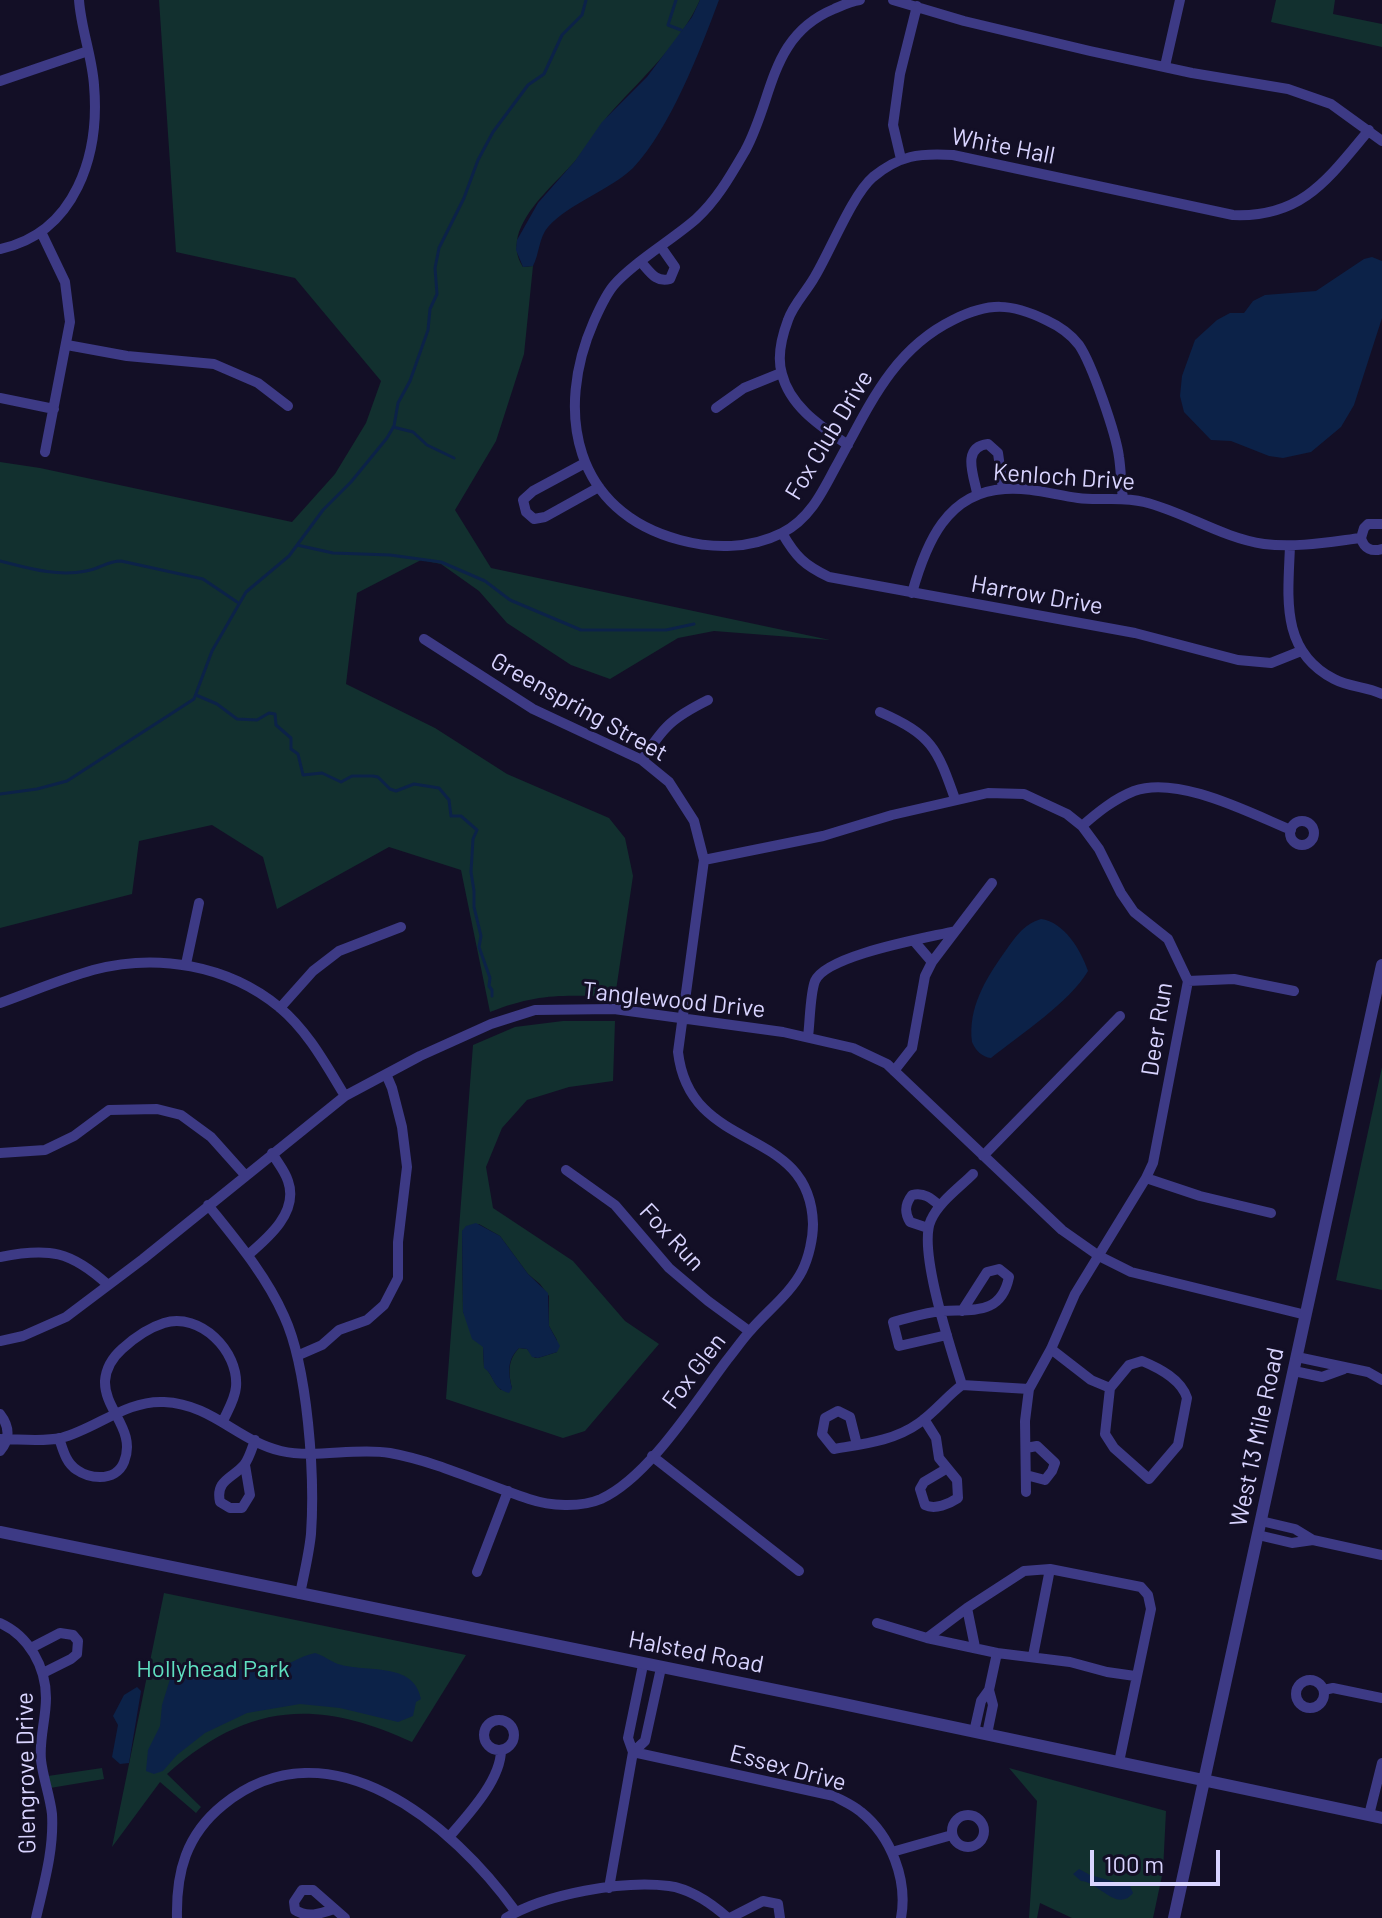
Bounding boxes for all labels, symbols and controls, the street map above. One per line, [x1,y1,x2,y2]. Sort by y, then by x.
street label: White Hall [949,122,1057,170]
street label: Fox Club Drive [779,365,879,505]
street label: Kenloch Drive [992,458,1136,496]
street label: Harrow Drive [969,569,1105,621]
street label: Greenspring Street [486,647,672,767]
street label: Tanglewood Drive [581,976,767,1024]
street label: Deer Run [1135,980,1179,1078]
street label: Fox Run [633,1197,711,1277]
street label: Fox Glen [656,1327,732,1415]
street label: West 13 Mile Road [1224,1345,1290,1529]
street label: Halsted Road [626,1625,766,1679]
park label: Hollyhead Park [136,1655,290,1683]
street label: Glengrove Drive [10,1692,42,1854]
street label: Essex Drive [727,1739,849,1797]
scale bar [1094,1834,1224,1884]
text: 100 m [1104,1849,1164,1878]

